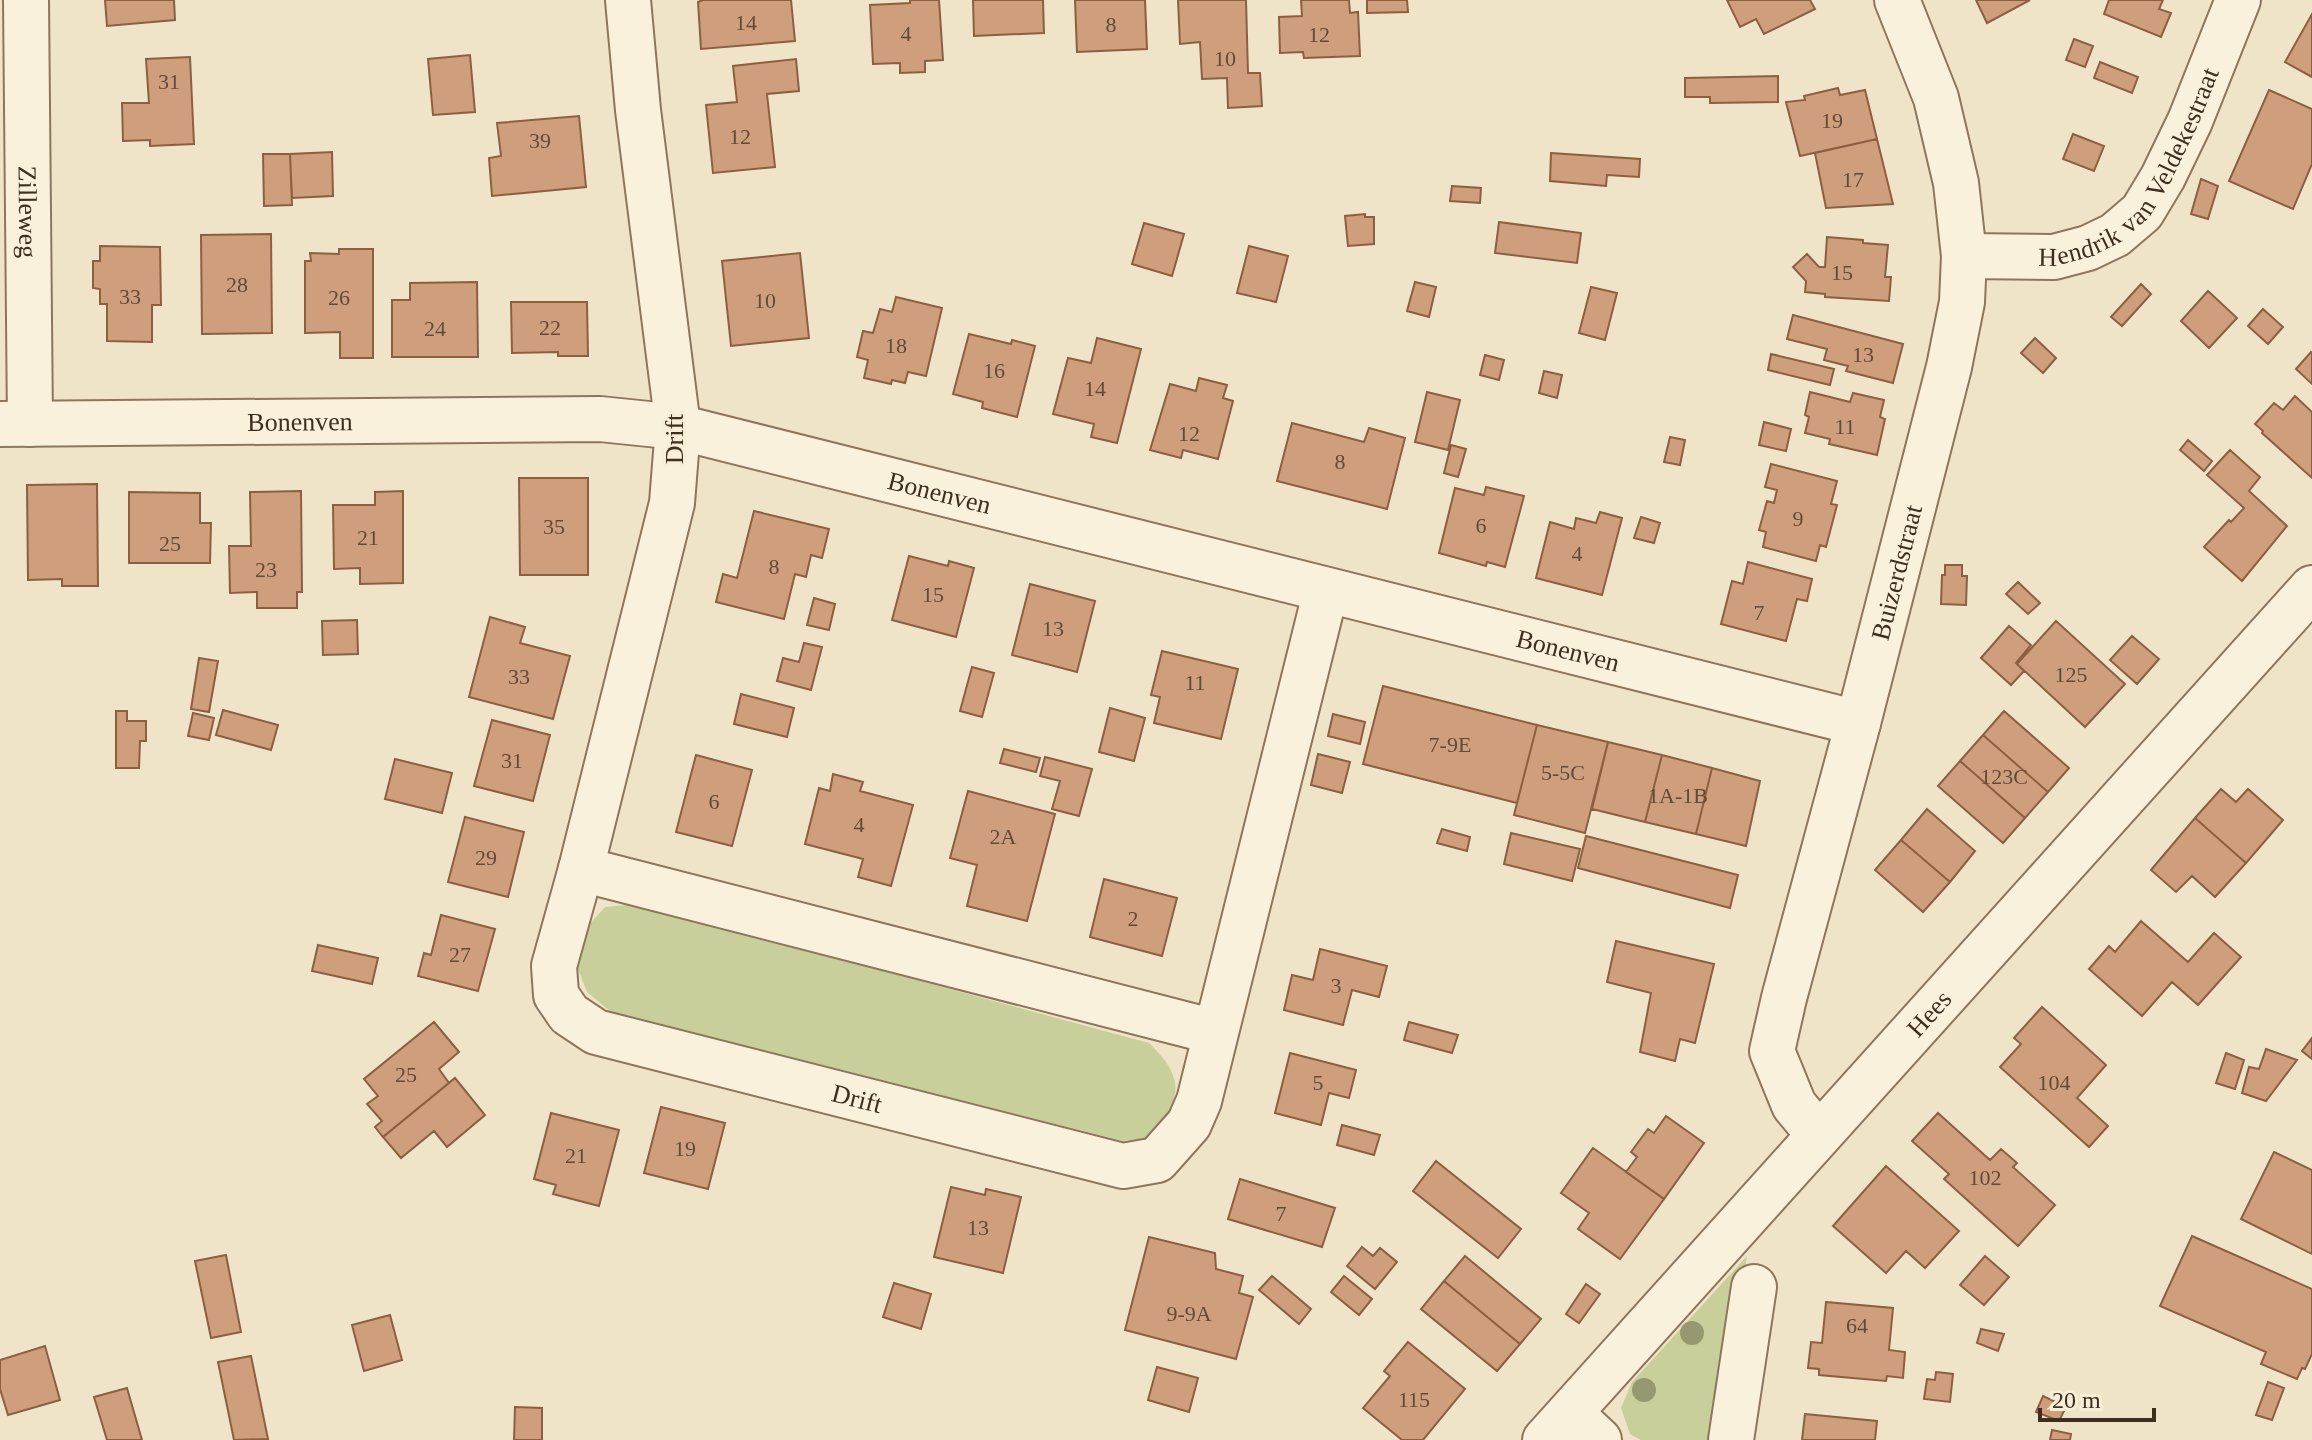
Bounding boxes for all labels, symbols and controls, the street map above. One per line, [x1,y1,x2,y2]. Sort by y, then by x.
house number: 14 [735,10,757,35]
house number: 8 [1106,12,1117,37]
house number: 4 [901,21,912,46]
house number: 12 [1308,22,1330,47]
house number: 10 [1214,46,1236,71]
street label: Hendrik van Veldekestraat [2038,63,2224,272]
house number: 31 [158,69,180,94]
house number: 19 [1821,108,1843,133]
house number: 12 [729,124,751,149]
house number: 39 [529,128,551,153]
street label: Zilleweg [13,166,43,258]
house number: 17 [1842,167,1864,192]
house number: 15 [1831,260,1853,285]
house number: 28 [226,272,248,297]
house number: 33 [119,284,141,309]
house number: 26 [328,285,350,310]
house number: 10 [754,288,776,313]
house number: 22 [539,315,561,340]
house number: 24 [424,316,446,341]
house number: 18 [885,333,907,358]
house number: 13 [1852,342,1874,367]
house number: 16 [983,358,1005,383]
house number: 14 [1084,376,1106,401]
street label: Bonenven [247,407,353,436]
street label: Drift [660,413,689,464]
house number: 11 [1834,414,1856,439]
house number: 12 [1178,421,1200,446]
house number: 8 [1335,449,1346,474]
street label: Bonenven [885,466,994,519]
street label: Buizerdstraat [1865,501,1928,643]
house number: 9 [1793,506,1804,531]
house number: 6 [1476,513,1487,538]
house number: 35 [543,514,565,539]
house number: 21 [357,525,379,550]
house number: 25 [159,531,181,556]
house number: 4 [1572,541,1583,566]
house number: 8 [769,554,780,579]
house number: 23 [255,557,277,582]
house number: 15 [922,582,944,607]
house number: 7 [1754,600,1765,625]
house number: 13 [1042,616,1064,641]
street label: Bonenven [1513,623,1623,677]
house number: 125 [2055,662,2088,687]
house number: 33 [508,664,530,689]
house number: 11 [1184,670,1206,695]
house number: 7-9E [1429,732,1471,757]
house number: 31 [501,748,523,773]
house number: 5-5C [1541,760,1585,785]
house number: 123C [1980,764,2028,789]
house number: 1A-1B [1648,783,1708,808]
house number: 6 [709,789,720,814]
house number: 4 [854,812,865,837]
house number: 2A [990,824,1017,849]
house number: 29 [475,845,497,870]
house number: 2 [1128,906,1139,931]
house number: 27 [449,942,471,967]
house number: 3 [1331,973,1342,998]
street label: Hees [1901,984,1957,1042]
house number: 25 [395,1062,417,1087]
house number: 5 [1313,1070,1324,1095]
house number: 104 [2038,1070,2071,1095]
street label: Drift [829,1078,886,1119]
house number: 19 [674,1136,696,1161]
house number: 21 [565,1143,587,1168]
house number: 102 [1969,1165,2002,1190]
house number: 7 [1276,1201,1287,1226]
house number: 13 [967,1215,989,1240]
house number: 9-9A [1166,1301,1212,1326]
house number: 64 [1846,1313,1868,1338]
scale bar [2040,1372,2154,1422]
house number: 115 [1398,1387,1430,1412]
text: 20 m [2052,1387,2101,1413]

